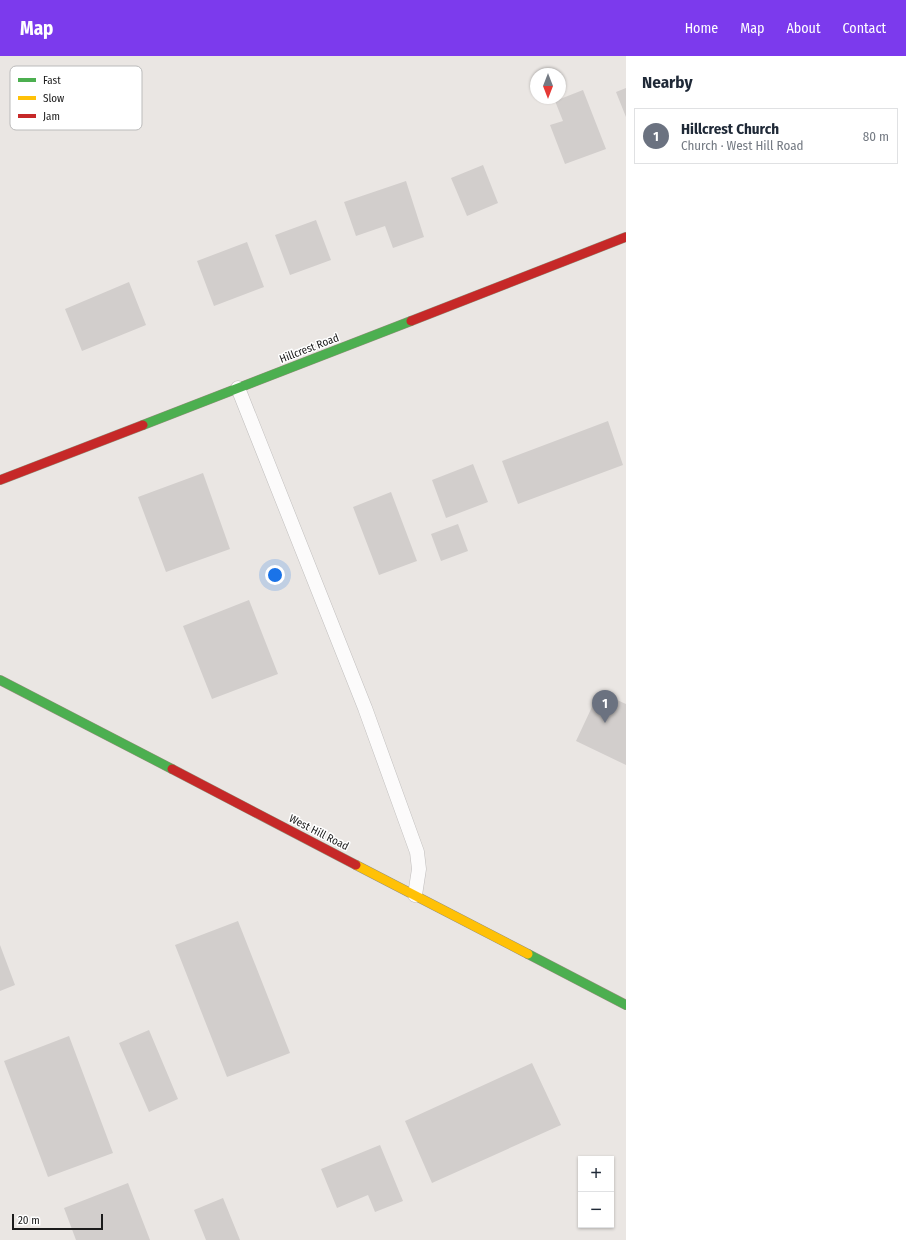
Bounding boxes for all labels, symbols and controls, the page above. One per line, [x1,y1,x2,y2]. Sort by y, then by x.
text: Map [20,17,53,40]
text: Home [685,20,718,37]
text: Map [740,20,764,37]
text: About [786,20,821,37]
text: Contact [843,20,886,37]
legend [10,66,142,130]
north arrow [530,68,566,104]
text: Nearby [642,72,693,93]
text: Fast [43,74,61,87]
text: Slow [43,92,64,105]
text: Jam [43,110,60,123]
text: Hillcrest Church [681,120,779,138]
text: 1 [653,129,659,144]
text: 80 m [863,129,889,144]
text: Church · West Hill Road [681,138,804,153]
street label: Hillcrest Road [278,331,341,366]
your location [265,565,285,585]
pin: 1 [592,690,618,723]
street label: West Hill Road [287,812,351,853]
map controls [578,1156,614,1228]
button: + [578,1156,614,1192]
button: − [578,1192,614,1228]
scale bar [12,1212,103,1231]
text: 20 m [18,1214,40,1227]

